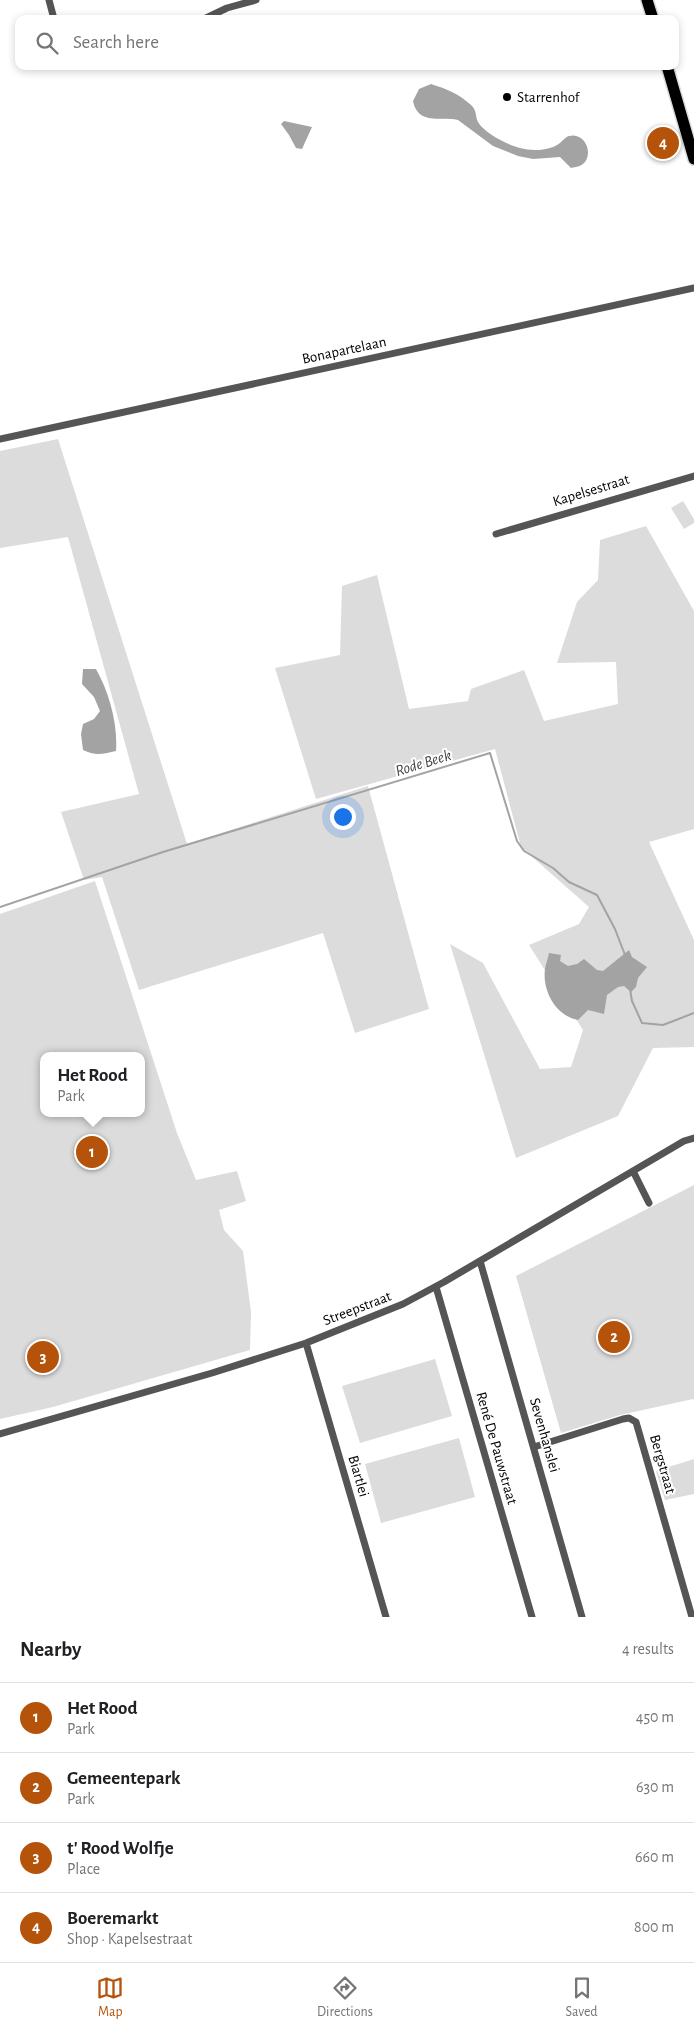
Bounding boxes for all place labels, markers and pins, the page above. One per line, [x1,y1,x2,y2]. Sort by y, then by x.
place label: Starrenhof [517,90,581,105]
marker: Starrenhof [501,91,513,103]
pin: 4 [647,124,679,162]
pin: 1 [76,1133,108,1171]
pin: 2 [598,1318,630,1356]
pin: 3 [27,1338,59,1376]

